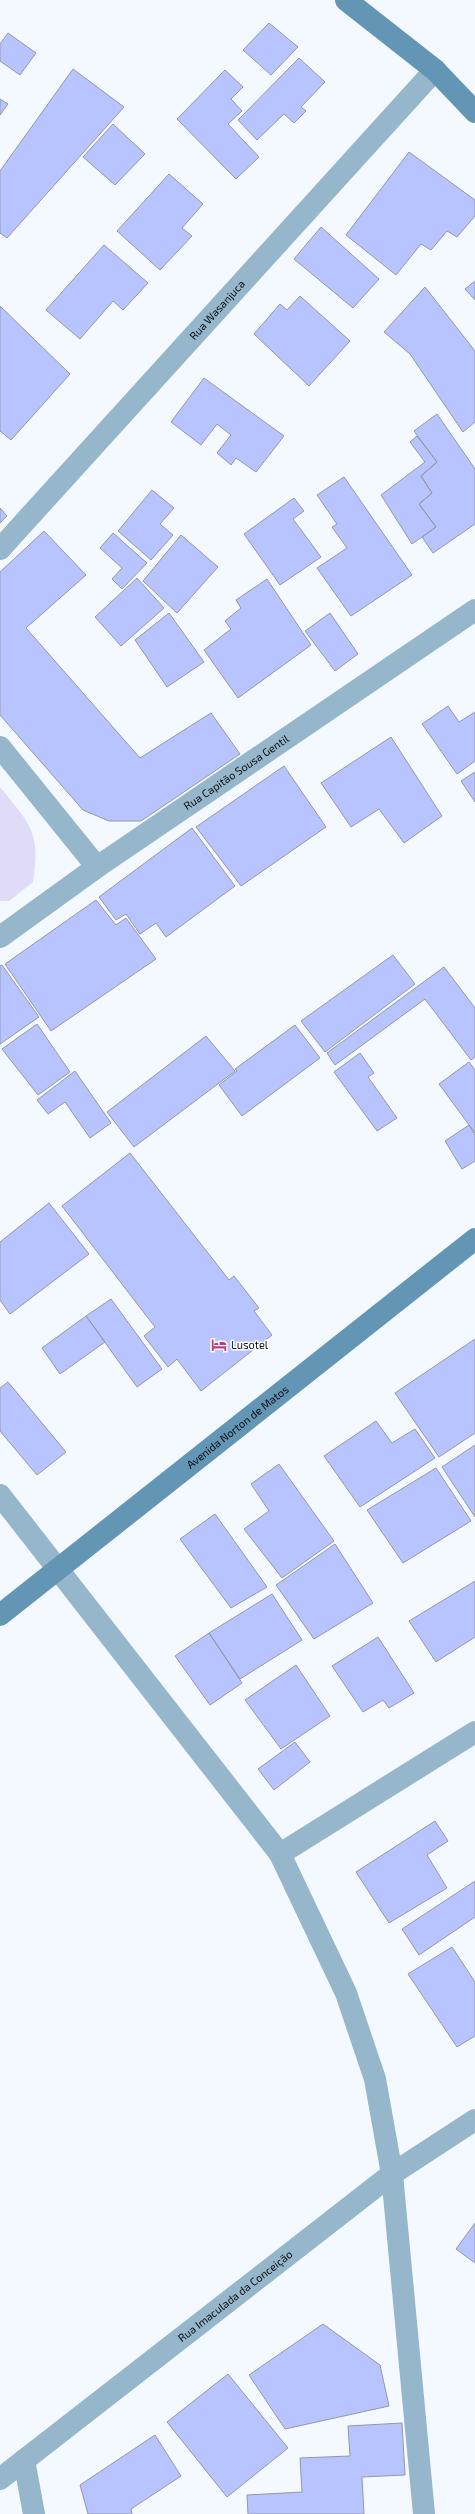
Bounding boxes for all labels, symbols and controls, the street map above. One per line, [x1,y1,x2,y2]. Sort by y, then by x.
street label: Rua Wasanjuca [186,277,247,342]
street label: Rua Capitão Sousa Gentil [181,731,292,812]
hotel icon: Lusotel [210,1336,228,1354]
place label: Lusotel [231,1338,269,1351]
street label: Avenida Norton de Matos [184,1382,291,1471]
street label: Rua Imaculada da Conceição [175,2247,295,2344]

